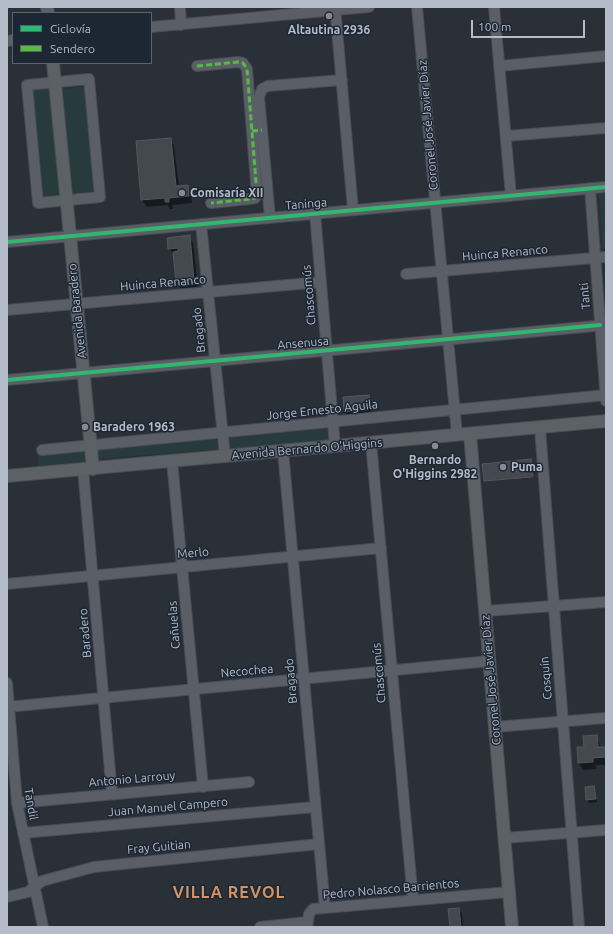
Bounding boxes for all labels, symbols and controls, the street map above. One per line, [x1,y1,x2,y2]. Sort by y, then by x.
marker: Altautina 2936 [324,11,334,21]
legend [12,12,152,64]
scale bar [473,12,587,38]
text: 100 m [478,20,511,33]
text: Ciclovía [50,22,91,35]
place label: Altautina 2936 [288,23,370,37]
text: Sendero [50,42,95,55]
street label: Coronel José Javier Díaz [415,59,441,191]
place label: Comisaría XII [190,186,263,200]
marker: Comisaría XII [177,188,187,198]
street label: Taninga [284,195,328,213]
street label: Huinca Renanco [462,242,548,264]
street label: Avenida Baradero [65,263,89,359]
street label: Chascomús [299,264,319,326]
street label: Huinca Renanco [120,272,206,294]
street label: Tanti [577,282,593,310]
street label: Bragado [189,307,209,353]
street label: Ansenusa [277,334,329,352]
street label: Jorge Ernesto Aguila [266,397,378,423]
place label: Baradero 1963 [93,420,175,434]
marker: Baradero 1963 [80,422,90,432]
street label: Avenida Bernardo O'Higgins [231,435,383,463]
marker: Bernardo O'Higgins 2982 [430,441,440,451]
place label: Bernardo O'Higgins 2982 [393,453,477,481]
place label: Puma [511,460,542,474]
marker: Puma [498,462,508,472]
street label: Merlo [177,544,209,562]
street label: Cañuelas [165,600,183,650]
street label: Baradero [76,608,94,658]
street label: Coronel José Javier Díaz [478,614,504,746]
street label: Chascomús [369,642,389,704]
street label: Cosquín [537,656,555,700]
street label: Bragado [282,658,300,704]
street label: Necochea [220,662,274,680]
street label: Antonio Larrouy [88,768,176,790]
street label: Tandil [21,787,41,821]
street label: Juan Manuel Campero [107,795,229,819]
street label: Fray Guitian [127,837,191,857]
street label: Pedro Nolasco Barrientos [322,876,460,902]
district label: VILLA REVOL [173,883,285,903]

